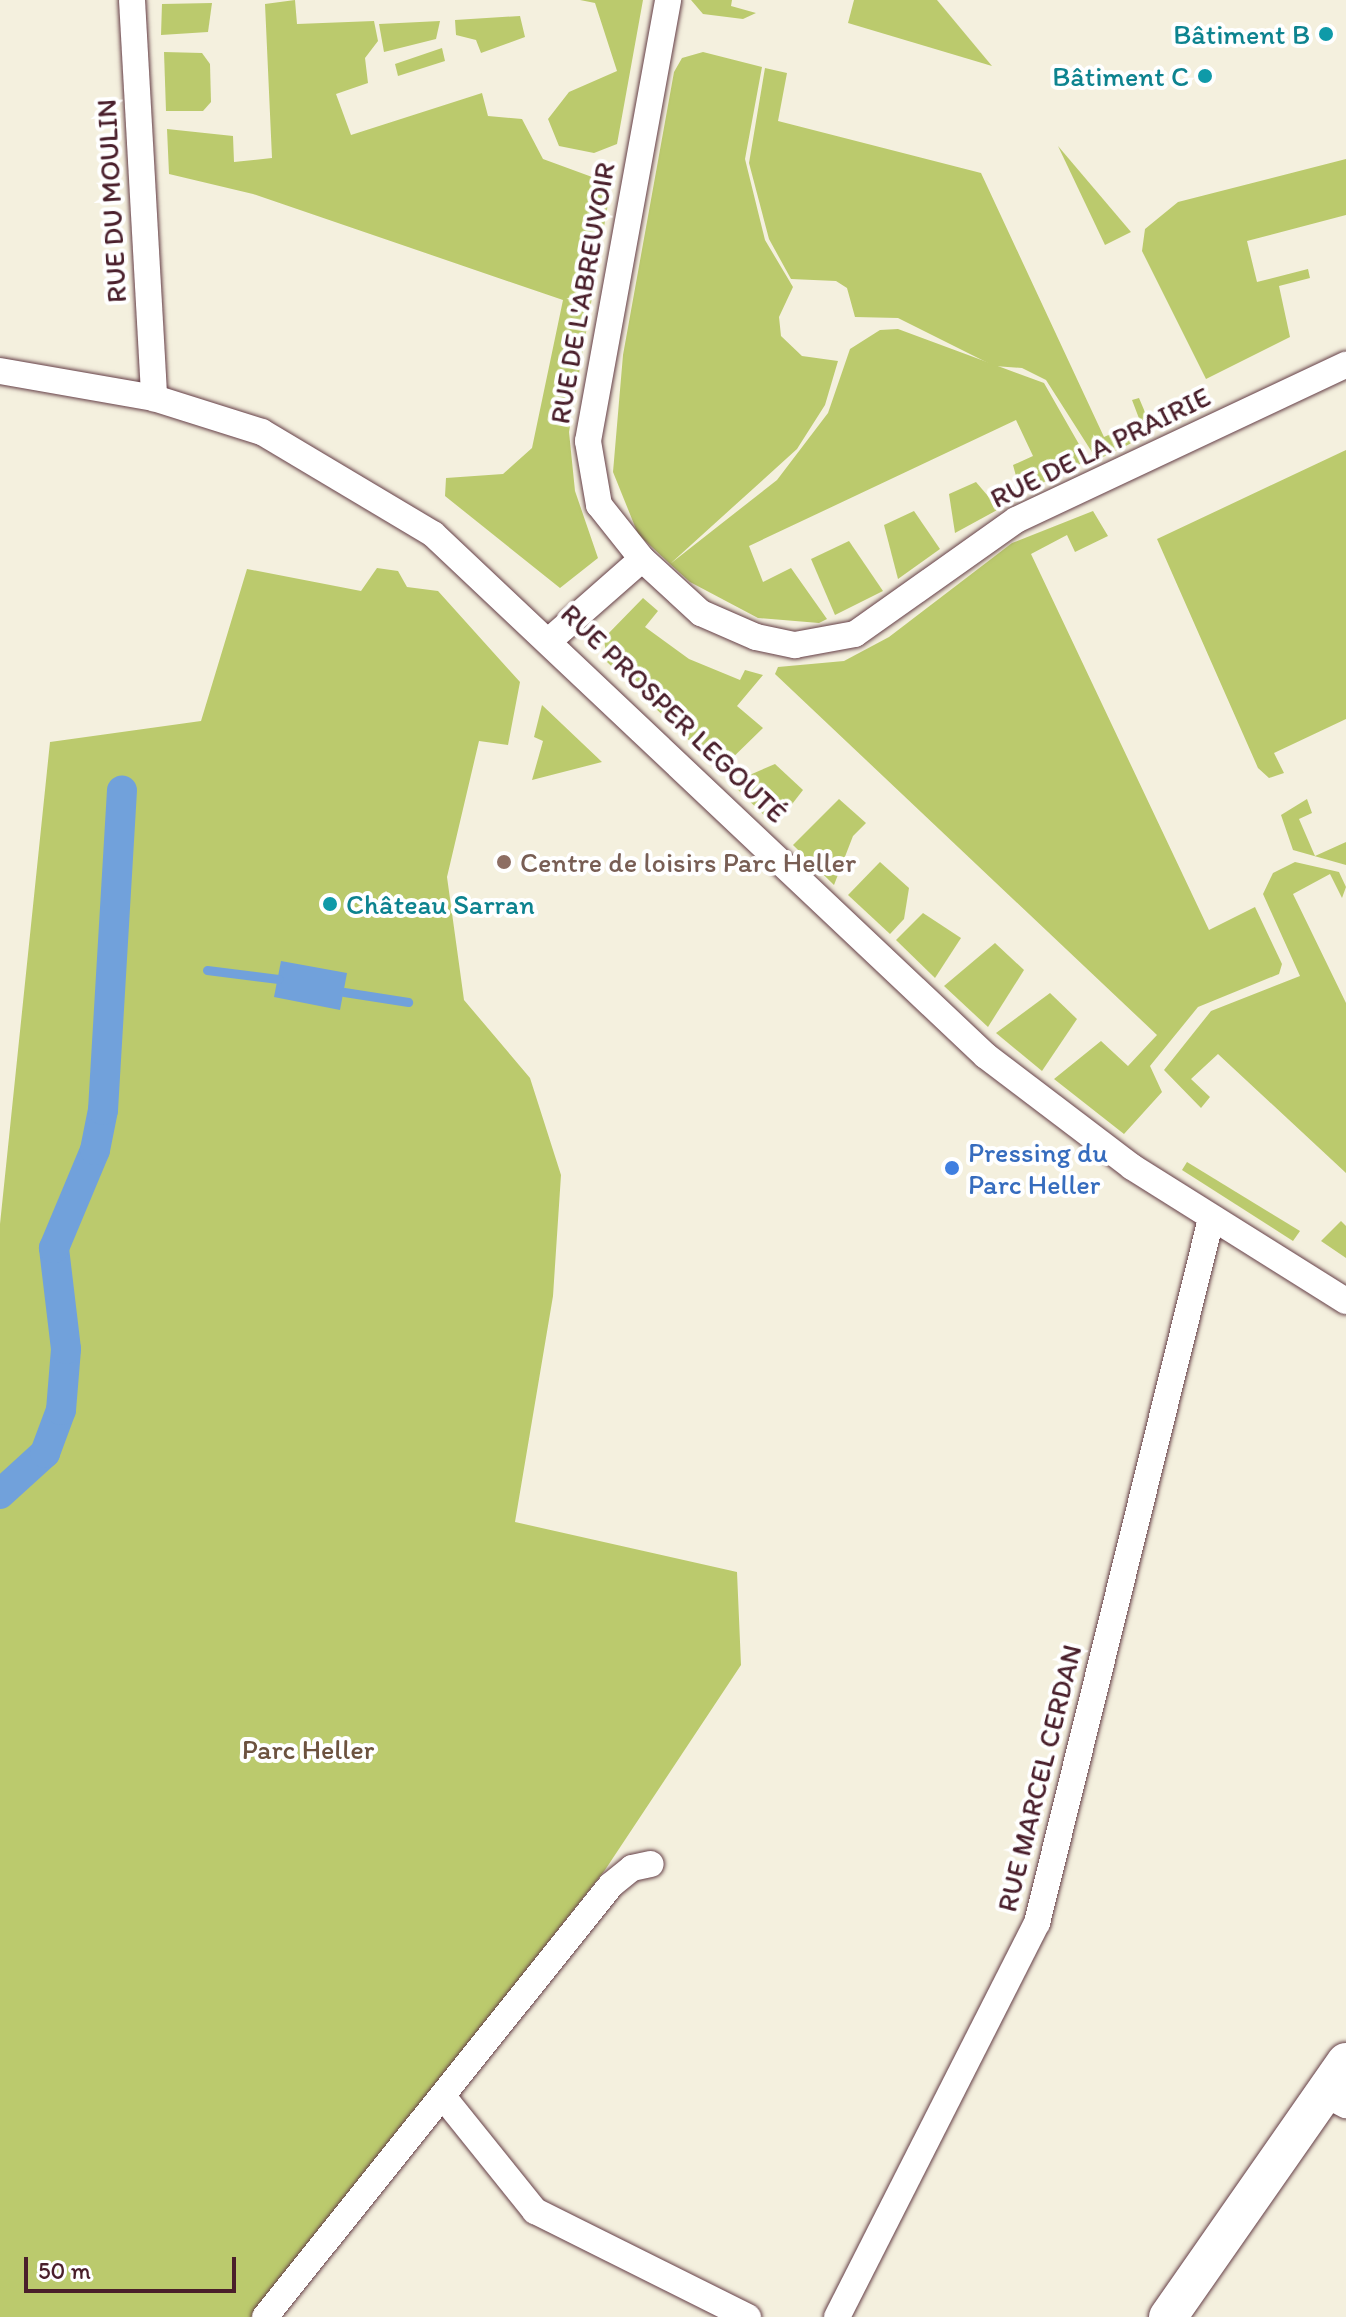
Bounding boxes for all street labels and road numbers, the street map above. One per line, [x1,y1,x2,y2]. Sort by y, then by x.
street label: RUE DU MOULIN [89,98,133,304]
street label: RUE DE L'ABREUVOIR [542,159,622,427]
street label: RUE DE LA PRAIRIE [986,380,1214,514]
street label: RUE PROSPER LEGOUTÉ [554,596,794,830]
street label: RUE MARCEL CERDAN [989,1641,1089,1915]

